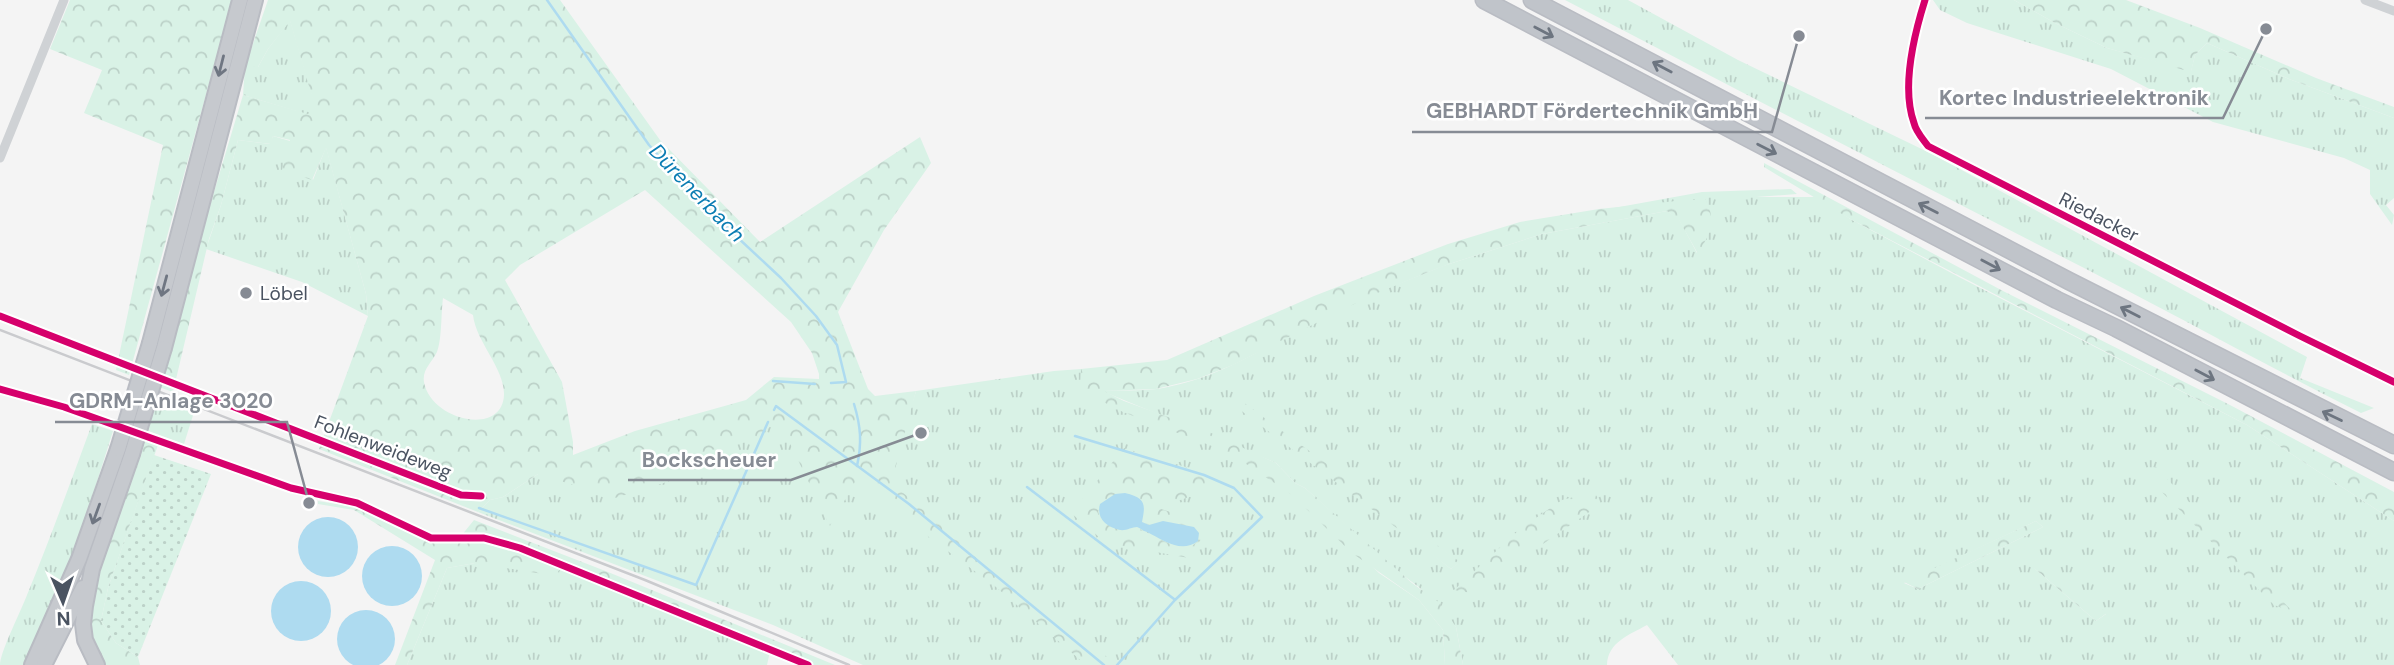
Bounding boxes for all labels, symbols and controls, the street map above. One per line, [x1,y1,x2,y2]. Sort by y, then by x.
one-way arrow [1533,26,1554,39]
one-way arrow [214,54,227,77]
one-way arrow [1652,60,1672,74]
callout: Kortec Industrieelektronik [1925,76,2223,118]
text: Kortec Industrieelektronik [1939,84,2209,112]
callout: GEBHARDT Fördertechnik GmbH [1412,90,1772,132]
text: GEBHARDT Fördertechnik GmbH [1426,97,1758,125]
water label: Dürenerbach [643,138,751,248]
one-way arrow [1756,143,1777,156]
street label: Riedacker [2055,186,2143,248]
one-way arrow [1918,200,1939,214]
one-way arrow [1980,259,2000,273]
one-way arrow [157,274,170,297]
place label: Löbel [260,281,308,306]
marker: Löbel [238,285,254,301]
one-way arrow [2120,305,2141,318]
one-way arrow [2194,369,2215,382]
callout: GDRM-Anlage 3020 [55,380,287,422]
text: GDRM-Anlage 3020 [69,387,273,415]
street label: Fohlenweideweg [311,409,456,485]
one-way arrow [2322,409,2343,422]
callout: Bockscheuer [628,438,791,480]
text: Bockscheuer [642,446,777,474]
one-way arrow [89,502,101,524]
north arrow [28,567,98,637]
text: N [56,606,71,631]

